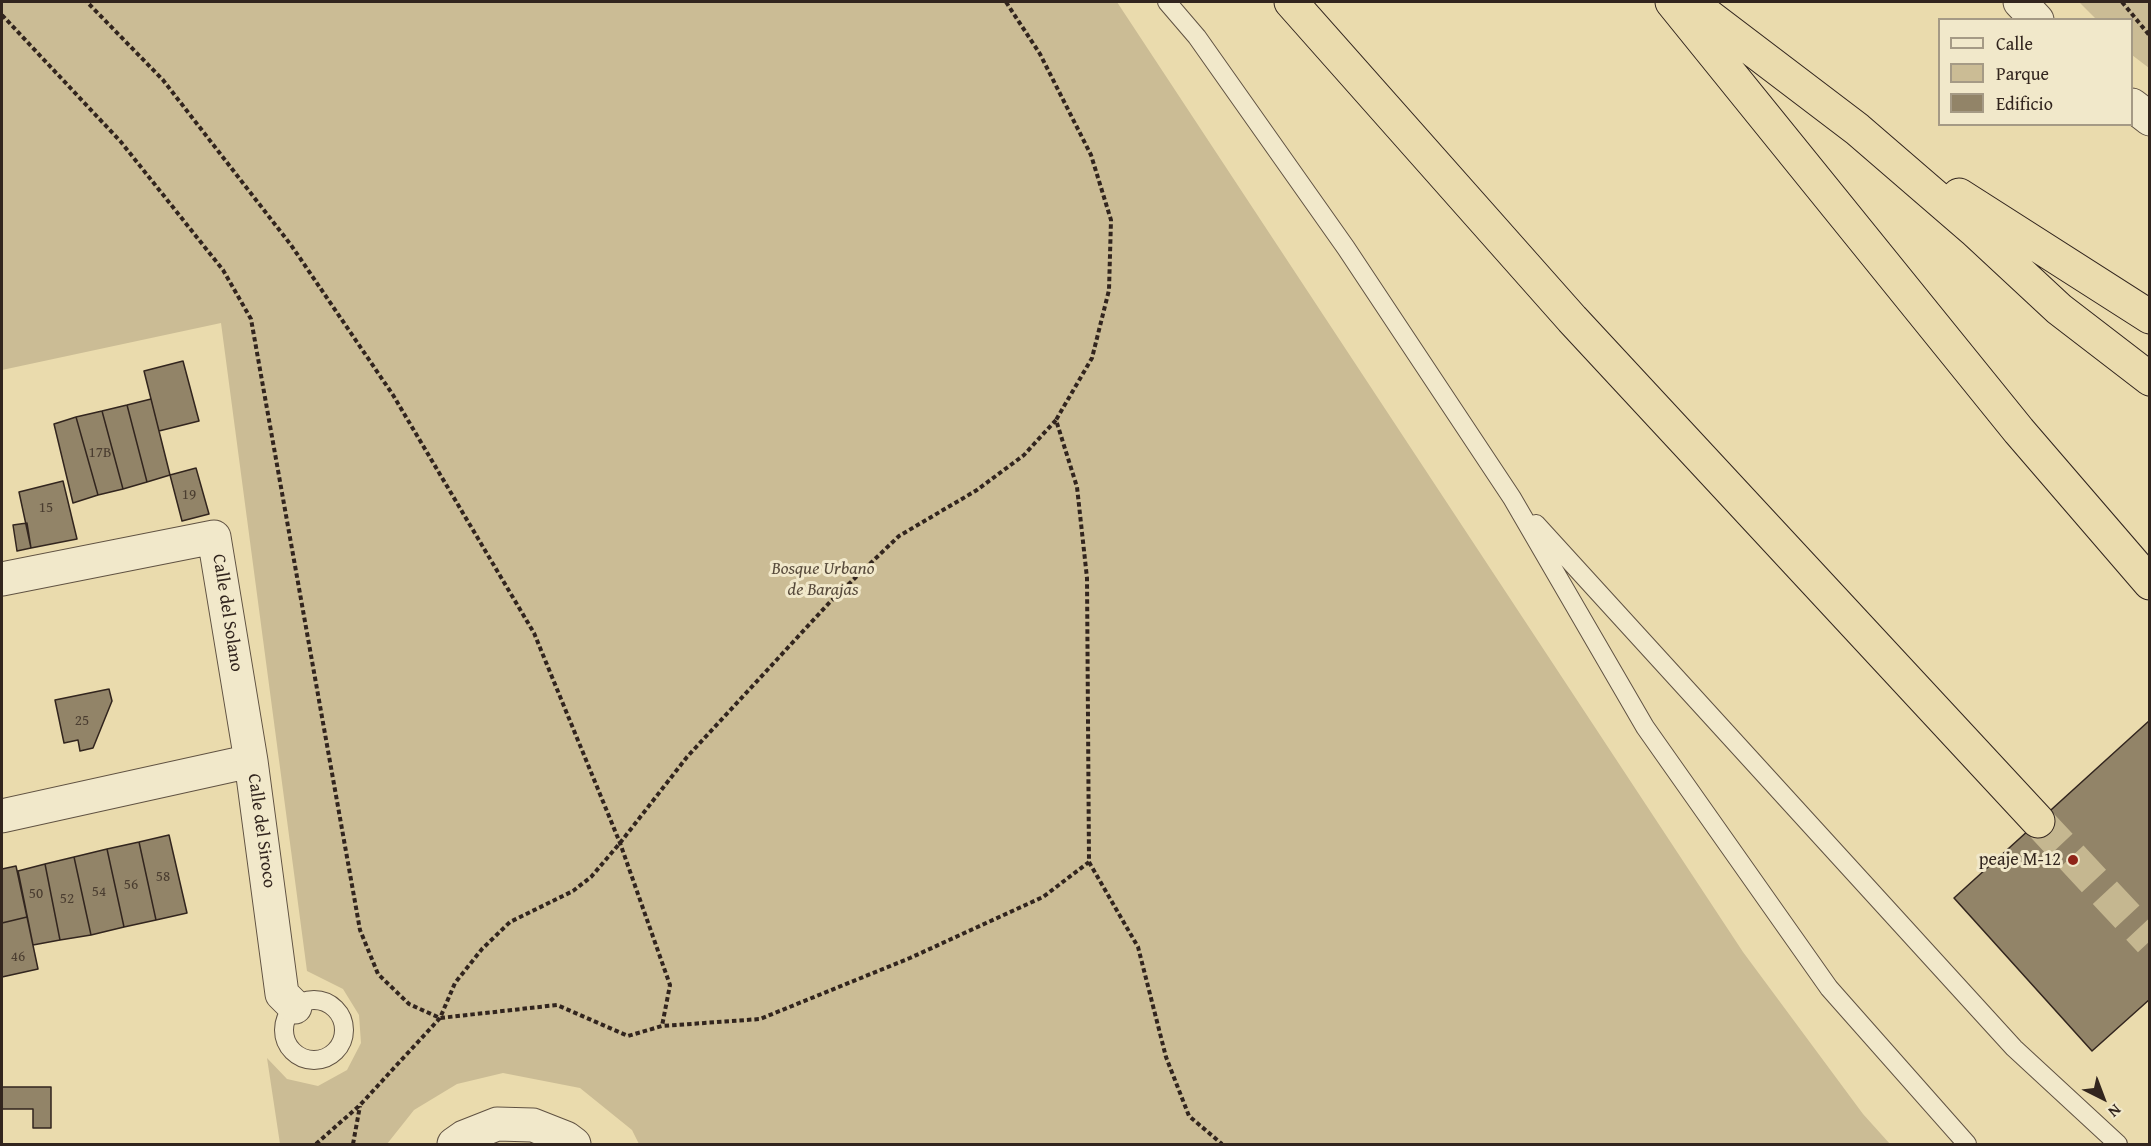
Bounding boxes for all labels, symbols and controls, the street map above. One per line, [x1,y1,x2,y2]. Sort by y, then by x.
legend [1938,18,2133,126]
text: Calle [1996,30,2033,57]
text: Parque [1996,60,2049,87]
text: Edificio [1996,90,2053,117]
house number: 17B [89,444,111,462]
house number: 19 [182,486,196,504]
house number: 15 [39,499,53,517]
street label: Calle del Solano [207,553,247,673]
park label: Bosque Urbano de Barajas [772,558,874,600]
house number: 25 [75,712,89,730]
street label: Calle del Siroco [242,772,280,890]
place label: peaje M-12 [1979,849,2061,871]
marker: peaje M-12 [2066,853,2080,867]
house number: 58 [156,868,170,886]
house number: 56 [124,876,138,894]
house number: 54 [92,883,106,901]
house number: 50 [29,885,43,903]
house number: 52 [60,890,74,908]
house number: 46 [11,948,25,966]
north arrow [2073,1068,2133,1128]
text: N [2103,1099,2127,1124]

